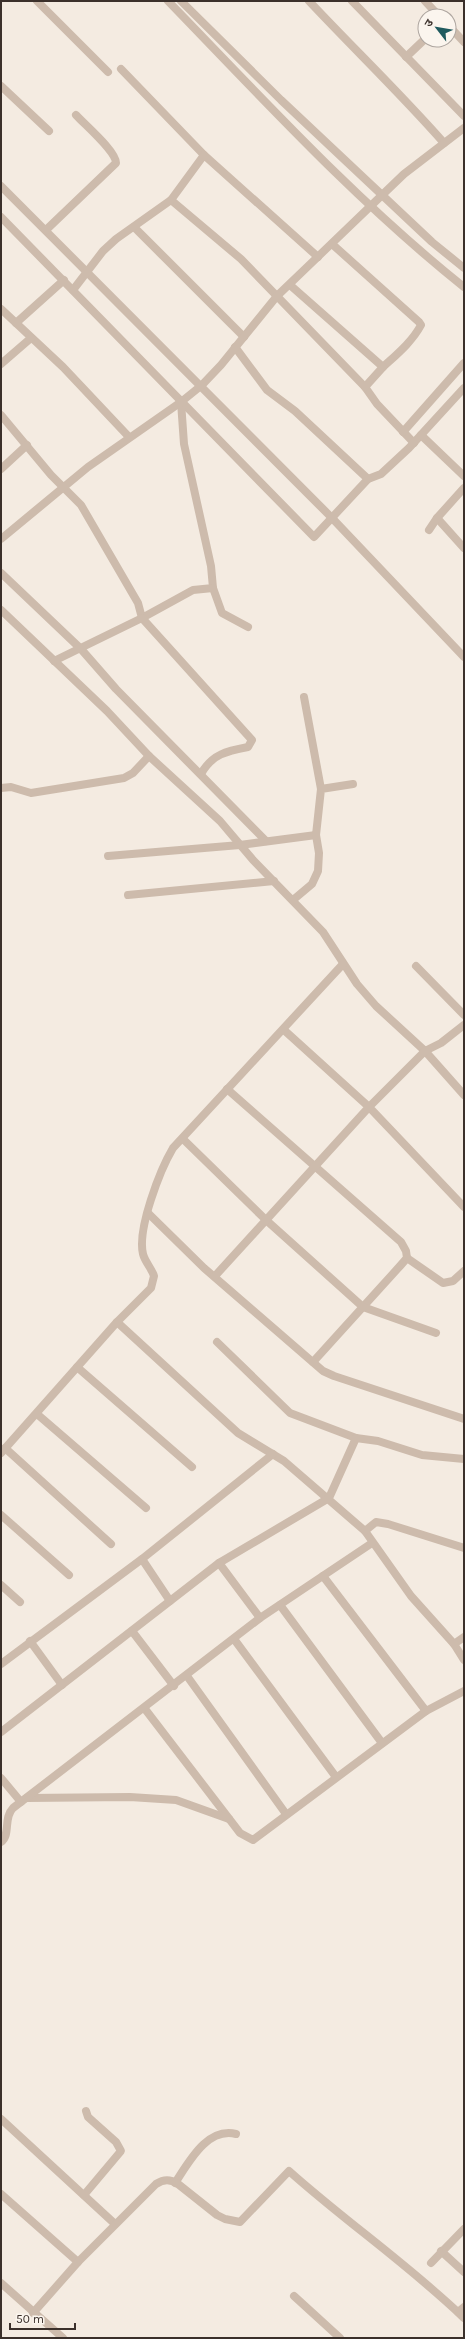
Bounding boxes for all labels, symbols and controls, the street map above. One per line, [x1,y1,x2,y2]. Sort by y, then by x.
north arrow [417,8,457,48]
text: उ [422,17,436,29]
scale bar [10,2305,75,2331]
text: 50 m [16,2312,44,2326]

